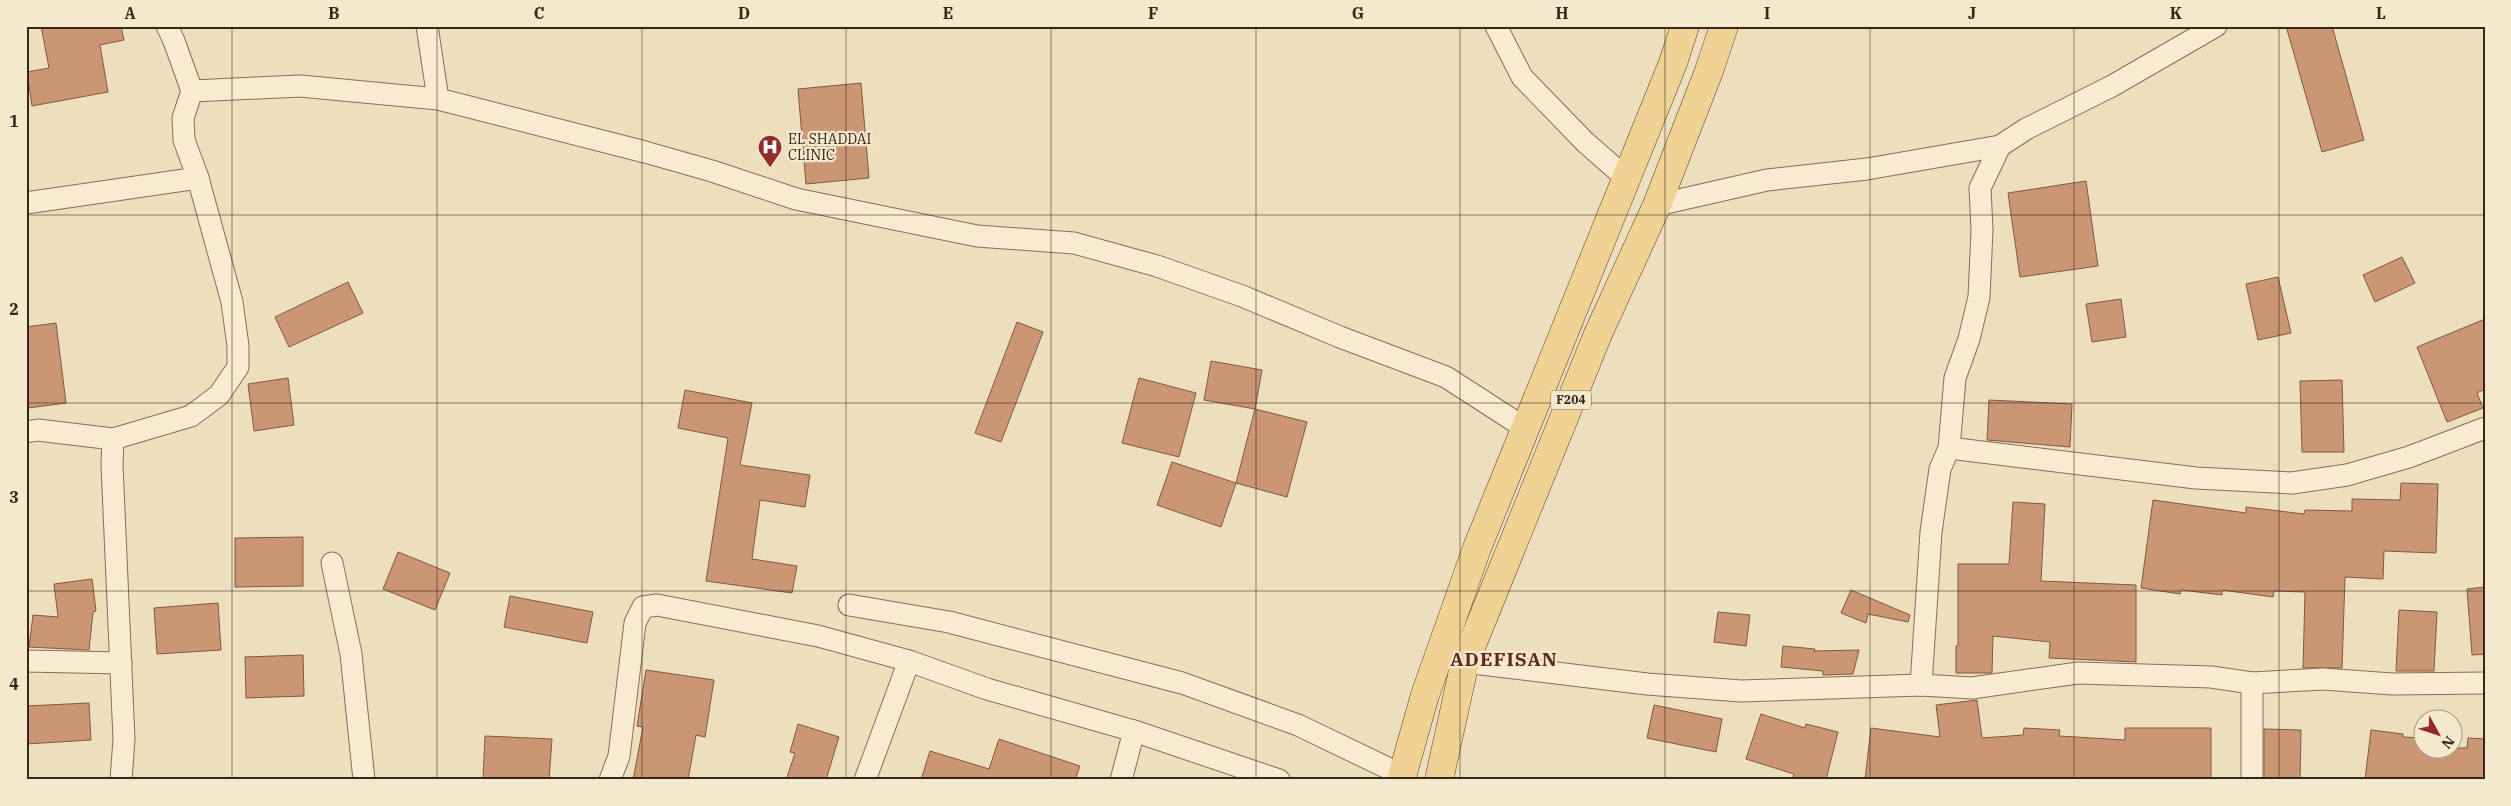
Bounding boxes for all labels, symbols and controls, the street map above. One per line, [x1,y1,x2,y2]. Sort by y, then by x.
text: A [124,3,136,23]
text: B [328,3,340,23]
text: C [534,3,544,23]
text: D [738,3,750,23]
text: E [943,3,953,23]
text: F [1148,3,1158,23]
text: G [1352,3,1364,23]
text: H [1556,3,1569,23]
text: I [1764,3,1770,23]
text: J [1968,3,1976,23]
text: K [2170,3,2183,23]
text: L [2376,3,2386,23]
text: 1 [9,111,19,131]
place label: EL SHADDAI CLINIC [788,130,871,164]
hospital icon: EL SHADDAI CLINIC [757,134,783,168]
text: 2 [9,299,19,319]
road number: F204 [1551,390,1591,410]
text: 3 [9,487,19,507]
district label: ADEFISAN [1450,647,1558,671]
text: 4 [9,674,19,694]
north arrow [2414,708,2464,758]
text: N [2438,732,2458,752]

